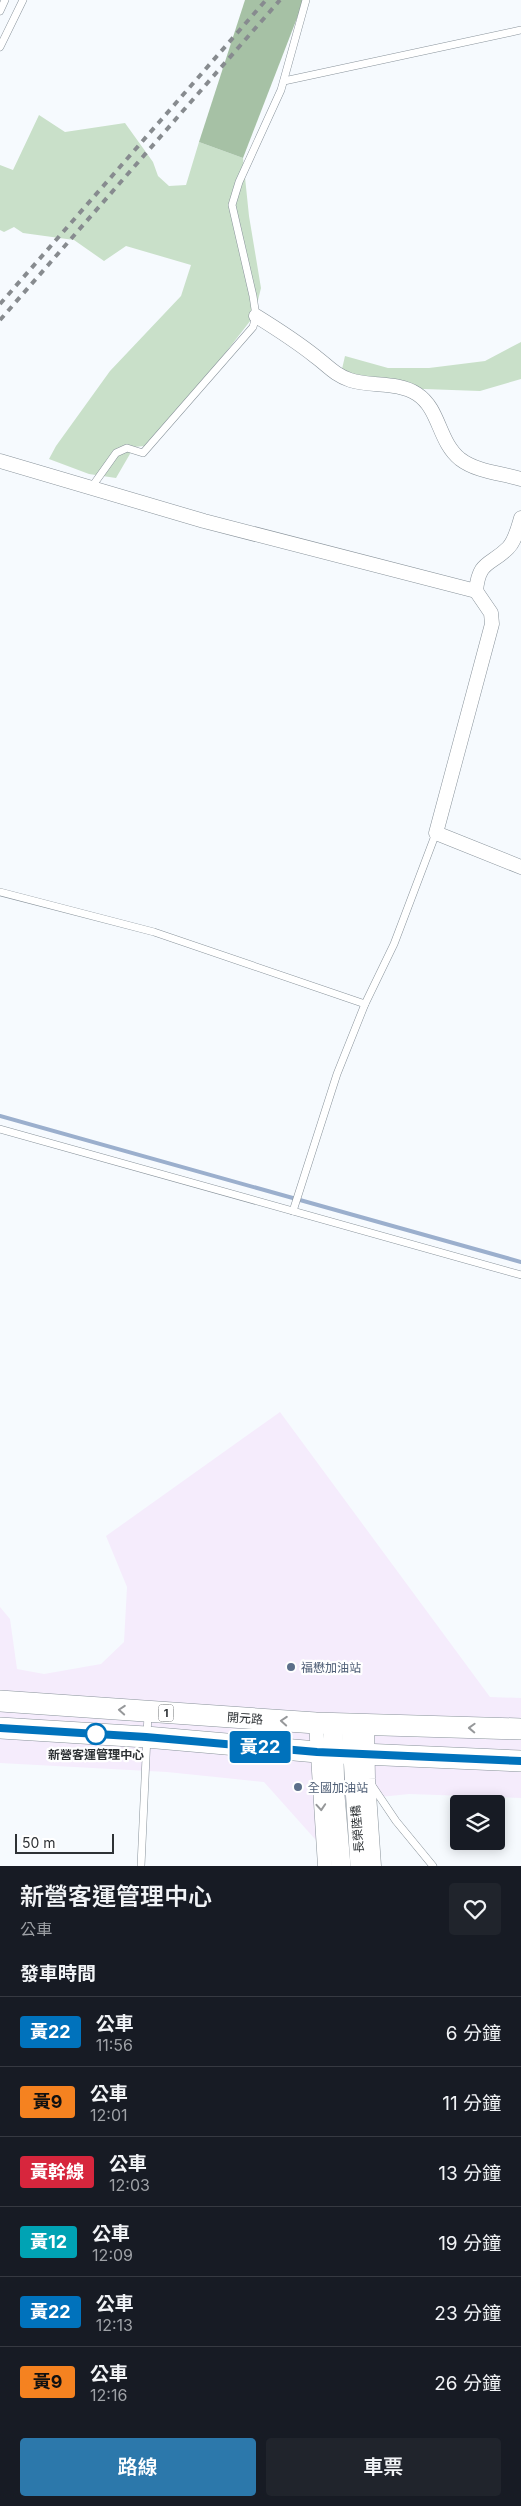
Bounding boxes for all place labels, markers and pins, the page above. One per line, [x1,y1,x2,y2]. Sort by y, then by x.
place label: 福懋加油站 [301,1660,361,1675]
marker: 福懋加油站 [285,1661,297,1673]
marker: 新營客運管理中心 [85,1723,107,1745]
place label: 新營客運管理中心 [48,1747,144,1762]
place label: 全國加油站 [308,1780,368,1795]
marker: 全國加油站 [292,1781,304,1793]

